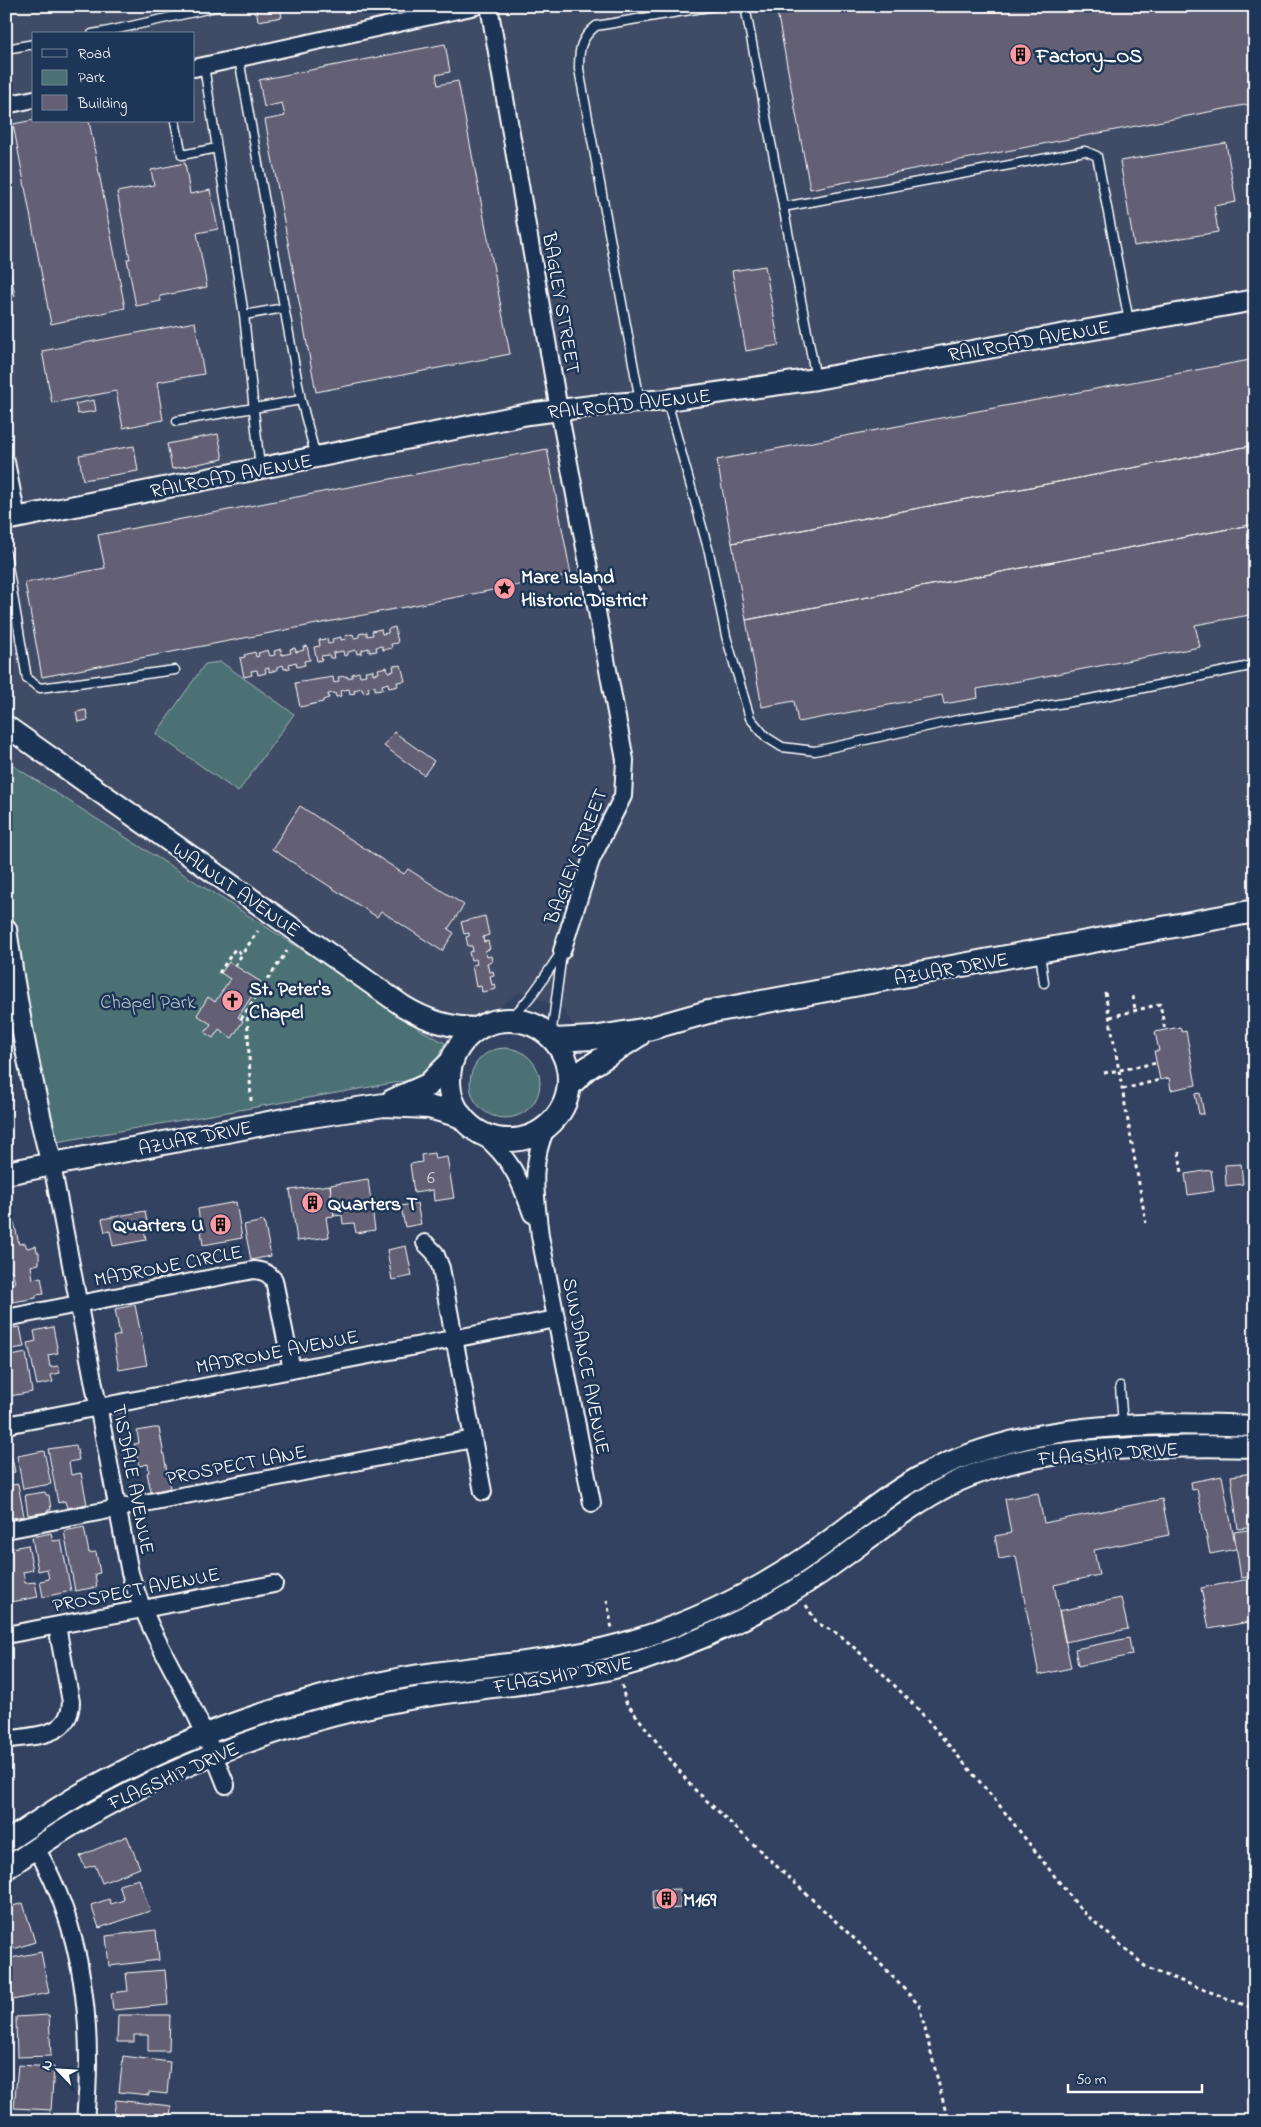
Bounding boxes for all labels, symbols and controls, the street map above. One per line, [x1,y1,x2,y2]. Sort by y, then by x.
legend [32,32,195,122]
text: Road [78,43,111,65]
building icon: Factory_OS [1008,43,1032,67]
place label: Factory_OS [1035,43,1142,73]
text: Park [78,67,106,89]
text: Building [77,93,127,116]
street label: BAGLEY STREET [533,229,586,376]
street label: RAILROAD AVENUE [946,314,1113,371]
street label: RAILROAD AVENUE [546,382,712,428]
street label: RAILROAD AVENUE [148,448,315,507]
place label: Mare Island Historic District [521,564,648,616]
place icon: Mare Island Historic District [493,576,517,600]
street label: BAGLEY STREET [538,785,617,930]
street label: WALNUT AVENUE [166,836,305,946]
street label: AZUAR DRIVE [892,946,1011,995]
place label: St. Peter's Chapel [249,976,331,1028]
church icon: St. Peter's Chapel [221,988,245,1012]
park label: Chapel Park [100,989,196,1018]
street label: AZUAR DRIVE [136,1114,255,1165]
house number: 6 [427,1166,435,1192]
building icon: Quarters T [300,1191,324,1215]
place label: Quarters T [328,1191,418,1220]
place label: Quarters U [113,1212,204,1241]
building icon: Quarters U [208,1212,232,1236]
street label: MADRONE CIRCLE [92,1239,245,1296]
street label: SUNDANCE AVENUE [553,1276,616,1457]
street label: MADRONE AVENUE [194,1323,361,1383]
street label: TISDALE AVENUE [103,1402,160,1557]
street label: FLAGSHIP DRIVE [1036,1436,1179,1475]
street label: PROSPECT LANE [164,1439,309,1494]
street label: PROSPECT AVENUE [50,1561,223,1622]
street label: FLAGSHIP DRIVE [491,1650,635,1703]
street label: FLAGSHIP DRIVE [103,1735,244,1820]
building icon: M169 [655,1887,679,1911]
place label: M169 [683,1887,717,1916]
north arrow [32,2044,82,2094]
text: N [36,2056,59,2074]
scale bar [1068,2062,1202,2094]
text: 50 m [1076,2069,1107,2091]

